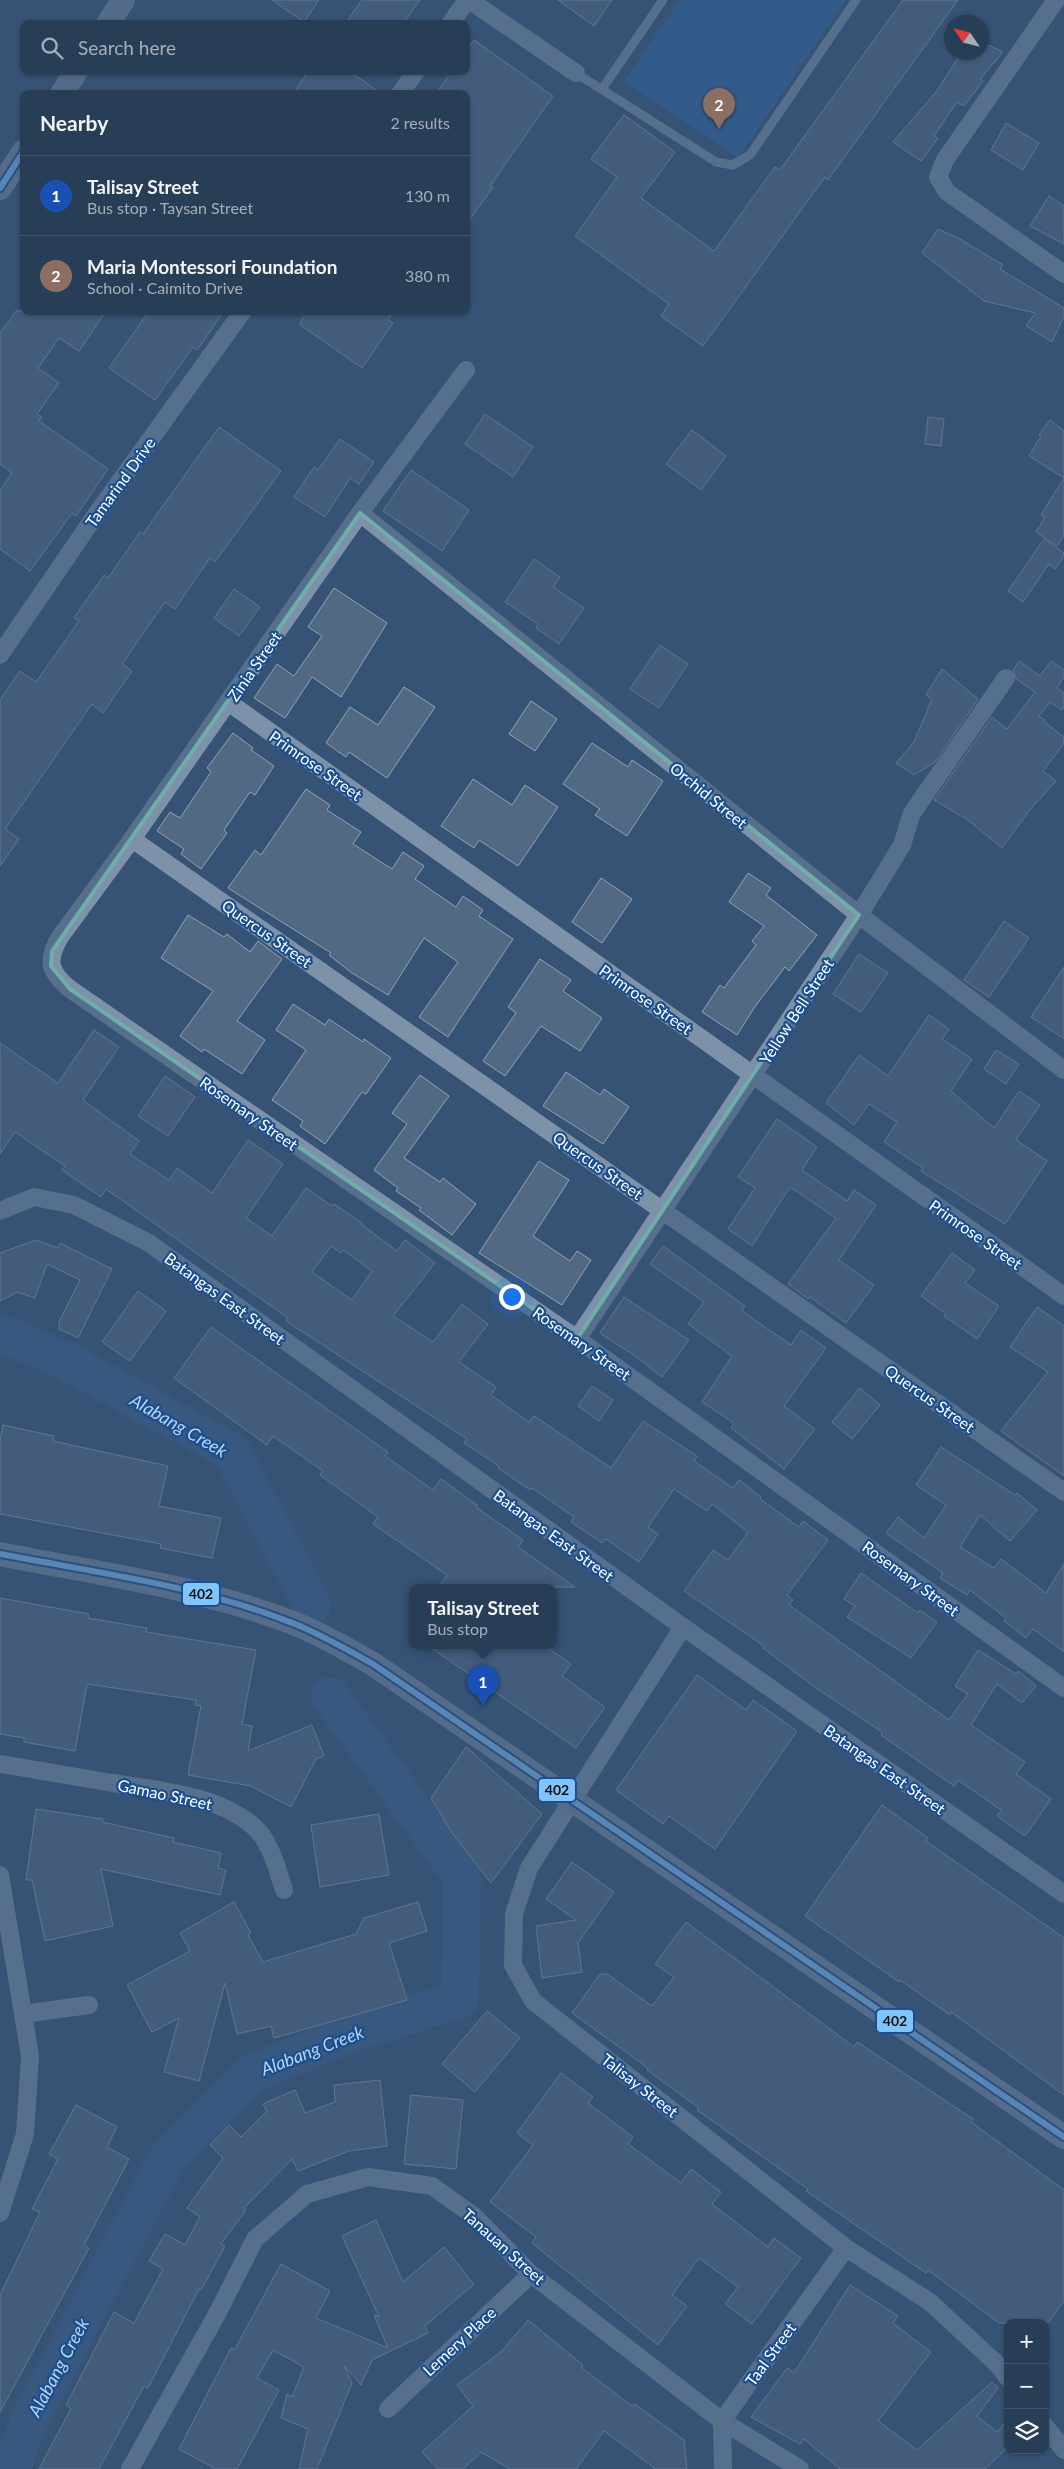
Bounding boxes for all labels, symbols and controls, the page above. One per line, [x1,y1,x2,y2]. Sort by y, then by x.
north arrow [944,15,989,60]
search box [20,20,470,75]
icon: search [38,34,66,62]
text: Search here [78,36,176,59]
pin: 2 [703,88,735,129]
text: Nearby [40,110,108,135]
text: 2 results [390,113,450,132]
text: Talisay Street [87,175,199,198]
text: 1 [51,186,61,205]
text: 130 m [405,186,450,205]
text: Bus stop · Taysan Street [87,198,253,217]
text: Maria Montessori Foundation [87,255,337,278]
text: 2 [51,266,61,285]
text: 380 m [405,266,450,285]
text: School · Caimito Drive [87,278,243,297]
street label: Tamarind Drive [81,433,159,531]
street label: Zinia Street [223,627,285,704]
street label: Primrose Street [266,726,366,804]
street label: Orchid Street [667,758,752,832]
street label: Quercus Street [218,895,316,971]
street label: Yellow Bell Street [755,954,837,1067]
street label: Primrose Street [596,960,696,1038]
street label: Rosemary Street [196,1072,302,1154]
street label: Quercus Street [549,1127,647,1203]
street label: Primrose Street [926,1195,1026,1273]
street label: Batangas East Street [161,1248,289,1348]
your location [499,1284,525,1310]
street label: Rosemary Street [529,1302,635,1384]
street label: Quercus Street [881,1360,979,1436]
water label: Alabang Creek [126,1388,232,1462]
street label: Batangas East Street [490,1485,618,1585]
street label: Rosemary Street [859,1537,963,1620]
line badge: 402 [182,1582,220,1606]
popup [409,1584,557,1649]
text: 402 [189,1585,213,1602]
text: Talisay Street [427,1596,539,1619]
text: Bus stop [427,1619,488,1638]
pin: 1 [467,1665,499,1706]
street label: Batangas East Street [821,1720,950,1818]
street label: Gamao Street [116,1775,214,1813]
line badge: 402 [538,1778,576,1802]
text: 402 [545,1781,569,1798]
line badge: 402 [876,2009,914,2033]
text: 402 [883,2012,907,2029]
water label: Alabang Creek [256,2020,367,2080]
street label: Talisay Street [598,2049,682,2121]
street label: Tanauan Street [459,2204,549,2288]
street label: Lemery Place [419,2302,499,2380]
water label: Alabang Creek [22,2314,93,2421]
street label: Taal Street [741,2318,799,2389]
map controls [1004,2319,1049,2454]
button: + [1004,2319,1049,2364]
button: − [1004,2364,1049,2409]
button: layers [1004,2409,1049,2454]

